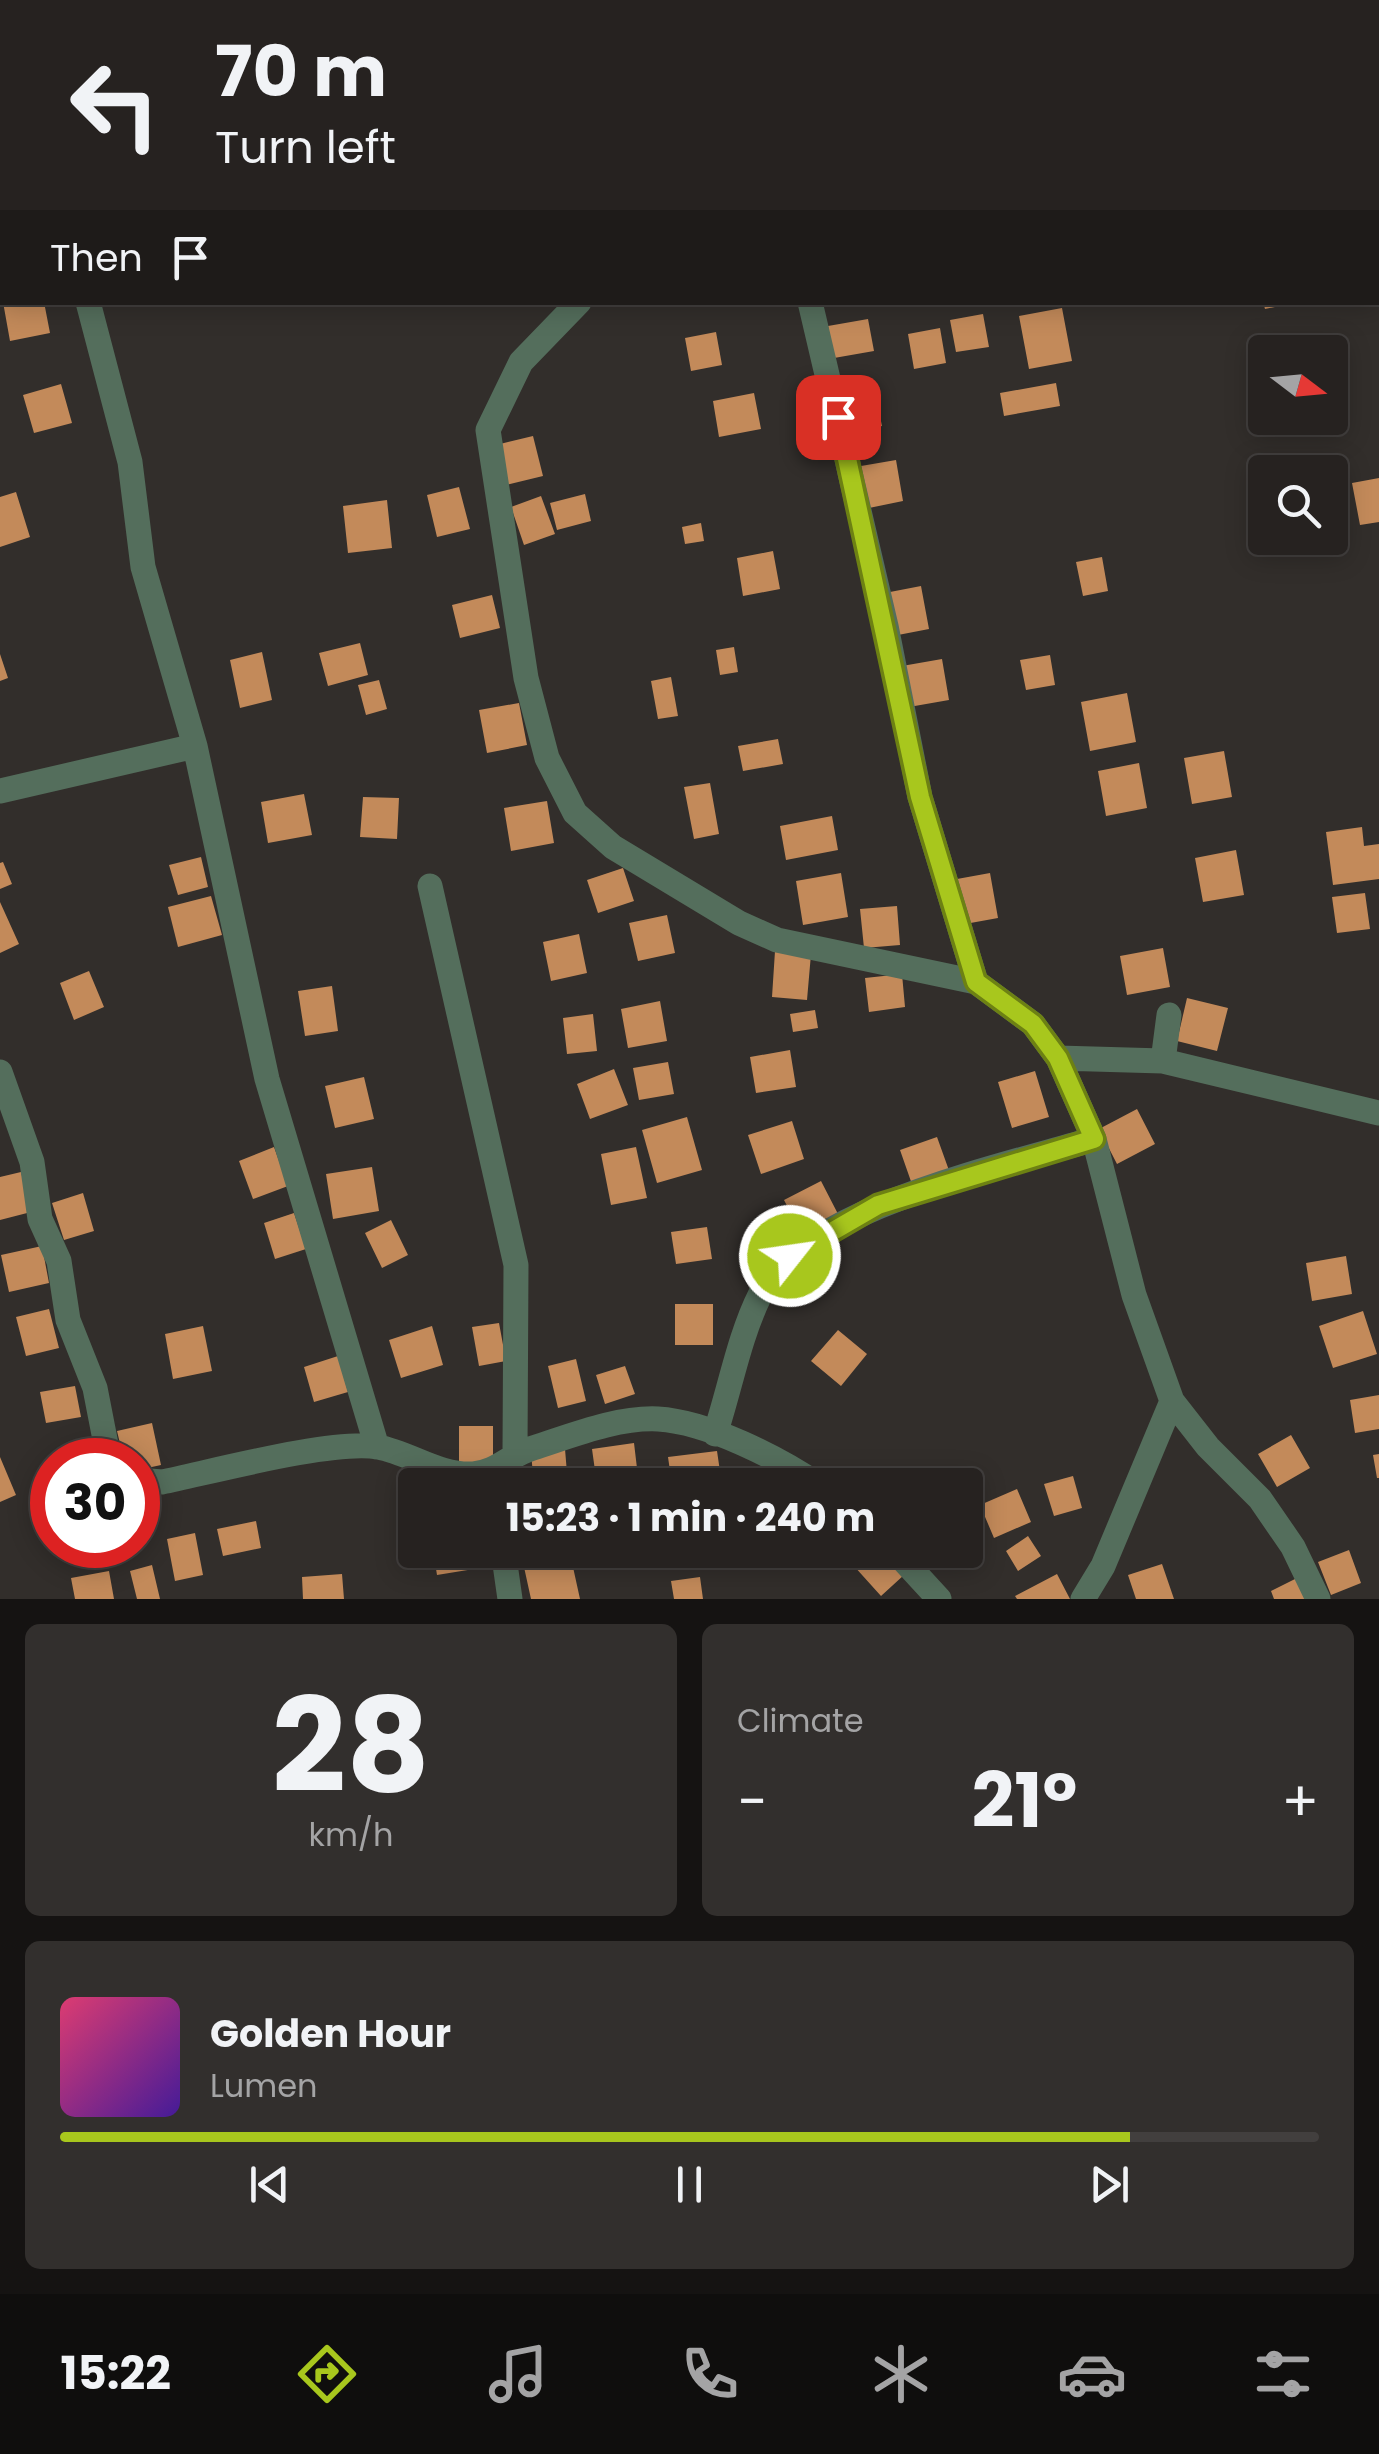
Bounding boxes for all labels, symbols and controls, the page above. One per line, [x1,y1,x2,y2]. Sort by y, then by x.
text: 70 m [215,22,387,121]
icon: left [50,40,180,170]
text: Turn left [215,116,396,179]
icon: arrive [163,230,218,285]
text: Then [50,231,143,284]
north arrow [1248,335,1348,435]
map controls [1248,335,1348,555]
pin [796,375,881,460]
icon: arrive [811,390,866,445]
button: search [1248,455,1348,555]
position arrow [738,1204,842,1308]
speed limit sign: 30 [30,1438,160,1568]
text: 15:23 · 1 min · 240 m [506,1491,875,1544]
text: 28 [272,1654,430,1837]
text: Climate [737,1698,864,1743]
text: 21° [971,1748,1077,1853]
text: − [737,1763,767,1840]
text: + [1281,1763,1319,1840]
text: km/h [308,1812,394,1857]
text: Golden Hour [210,2007,451,2060]
text: Lumen [210,2063,318,2108]
icon: previous [242,2157,297,2212]
icon: pause [662,2157,717,2212]
icon: next [1082,2157,1137,2212]
icon: directions [292,2339,362,2409]
icon: music [483,2339,553,2409]
icon: phone [675,2339,745,2409]
icon: climate [866,2339,936,2409]
icon: car [1057,2339,1127,2409]
icon: filters [1248,2339,1318,2409]
text: 15:22 [61,2342,171,2405]

